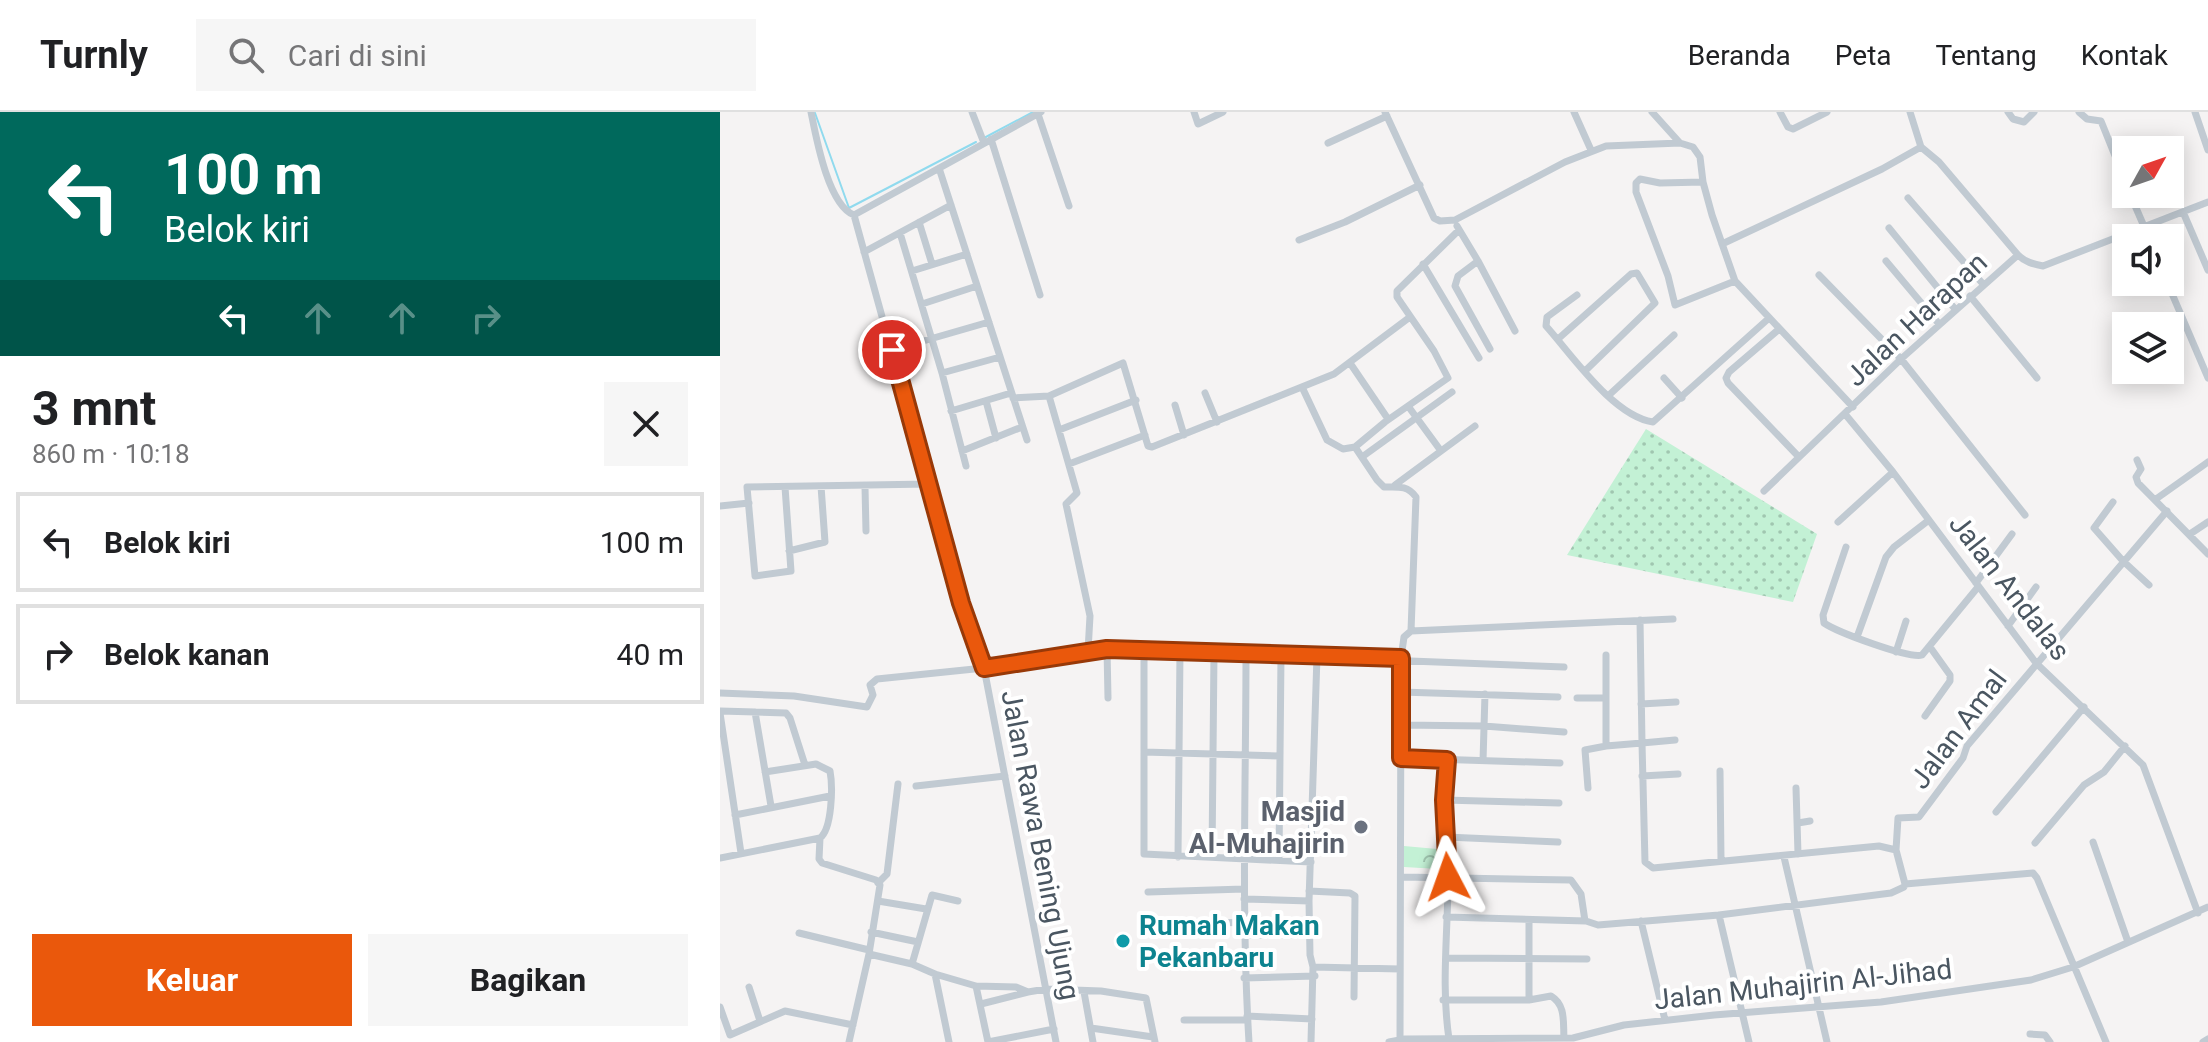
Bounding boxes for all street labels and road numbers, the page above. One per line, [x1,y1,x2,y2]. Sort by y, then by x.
street label: Jalan Harapan [1839,246,1994,393]
street label: Jalan Andalas [1942,508,2077,667]
street label: Jalan Amal [1903,663,2014,795]
street label: Jalan Rawa Bening Ujung [994,687,1087,1003]
street label: Jalan Muhajirin Al-Jihad [1652,952,1954,1017]

